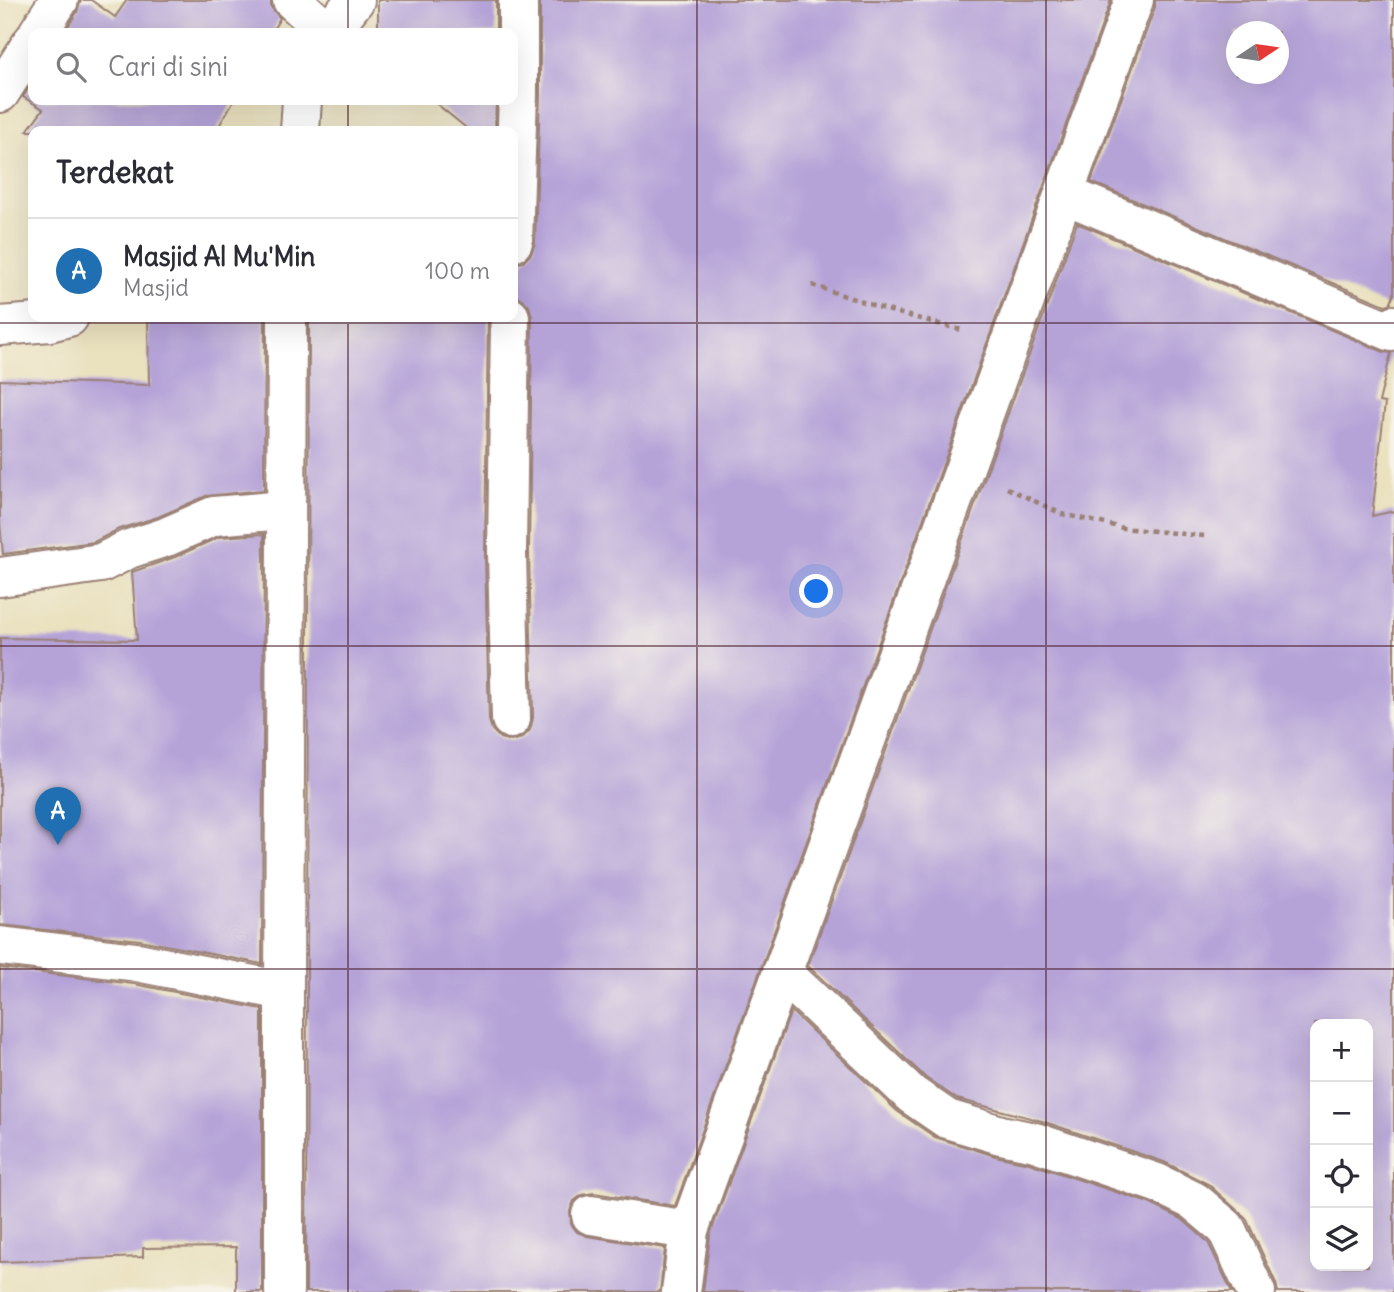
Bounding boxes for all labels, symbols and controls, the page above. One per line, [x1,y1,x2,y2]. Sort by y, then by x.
north arrow [1226,21,1289,84]
search box [28,28,518,105]
icon: search [52,48,90,86]
text: Cari di sini [108,50,228,83]
text: Terdekat [56,153,174,191]
text: Masjid Al Mu'Min [123,240,315,273]
text: A [72,256,86,285]
text: 100 m [425,256,490,285]
text: Masjid [123,273,189,302]
your location [799,574,833,608]
pin: A [35,787,81,845]
map controls [1310,1019,1373,1271]
button: + [1310,1019,1373,1082]
button: − [1310,1082,1373,1145]
button: locate [1310,1145,1373,1208]
button: layers [1310,1208,1373,1271]

